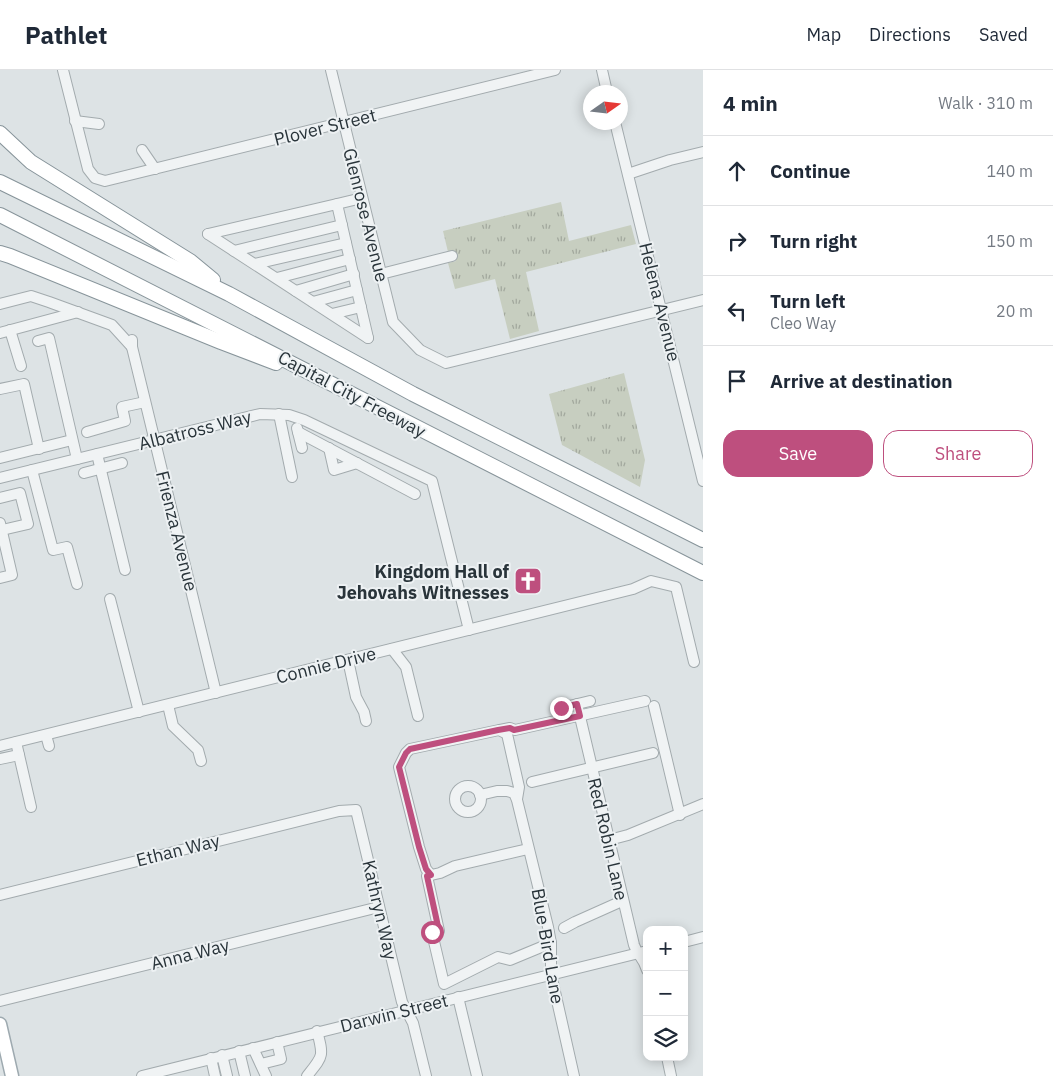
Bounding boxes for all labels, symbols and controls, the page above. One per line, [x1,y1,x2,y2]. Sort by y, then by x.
text: Pathlet [25,19,107,51]
text: Map [806,23,841,46]
text: Directions [869,23,951,46]
text: Saved [979,23,1028,46]
north arrow [583,85,628,130]
text: 4 min [723,89,778,117]
text: Walk · 310 m [938,93,1033,113]
street label: Plover Street [271,103,379,151]
street label: Glenrose Avenue [338,146,394,284]
icon: ahead [723,157,751,185]
text: Continue [770,159,850,183]
text: 140 m [986,161,1033,181]
icon: right [723,227,751,255]
text: Turn right [770,229,857,253]
text: 150 m [986,231,1033,251]
street label: Helena Avenue [634,240,686,364]
text: Turn left [770,289,846,313]
icon: left [723,297,751,325]
text: 20 m [996,301,1033,321]
text: Cleo Way [770,313,836,333]
street label: Capital City Freeway [274,345,430,443]
icon: arrive [723,367,751,395]
text: Arrive at destination [770,369,953,393]
street label: Albatross Way [136,405,254,455]
button: Save [723,430,873,477]
button: Share [883,430,1033,477]
street label: Frienza Avenue [151,468,203,594]
place label: Kingdom Hall of Jehovahs Witnesses [337,560,509,604]
church icon: Kingdom Hall of Jehovahs Witnesses [513,566,543,596]
street label: Connie Drive [274,641,378,689]
route end [550,697,573,720]
street label: Red Robin Lane [583,775,633,903]
street label: Ethan Way [134,828,222,871]
street label: Kathryn Way [357,858,403,962]
street label: Blue Bird Lane [527,886,570,1006]
route start [421,921,444,944]
map controls [643,926,688,1061]
button: + [643,926,688,971]
street label: Anna Way [148,933,232,975]
button: − [643,971,688,1016]
street label: Darwin Street [338,988,450,1038]
button: layers [643,1016,688,1061]

